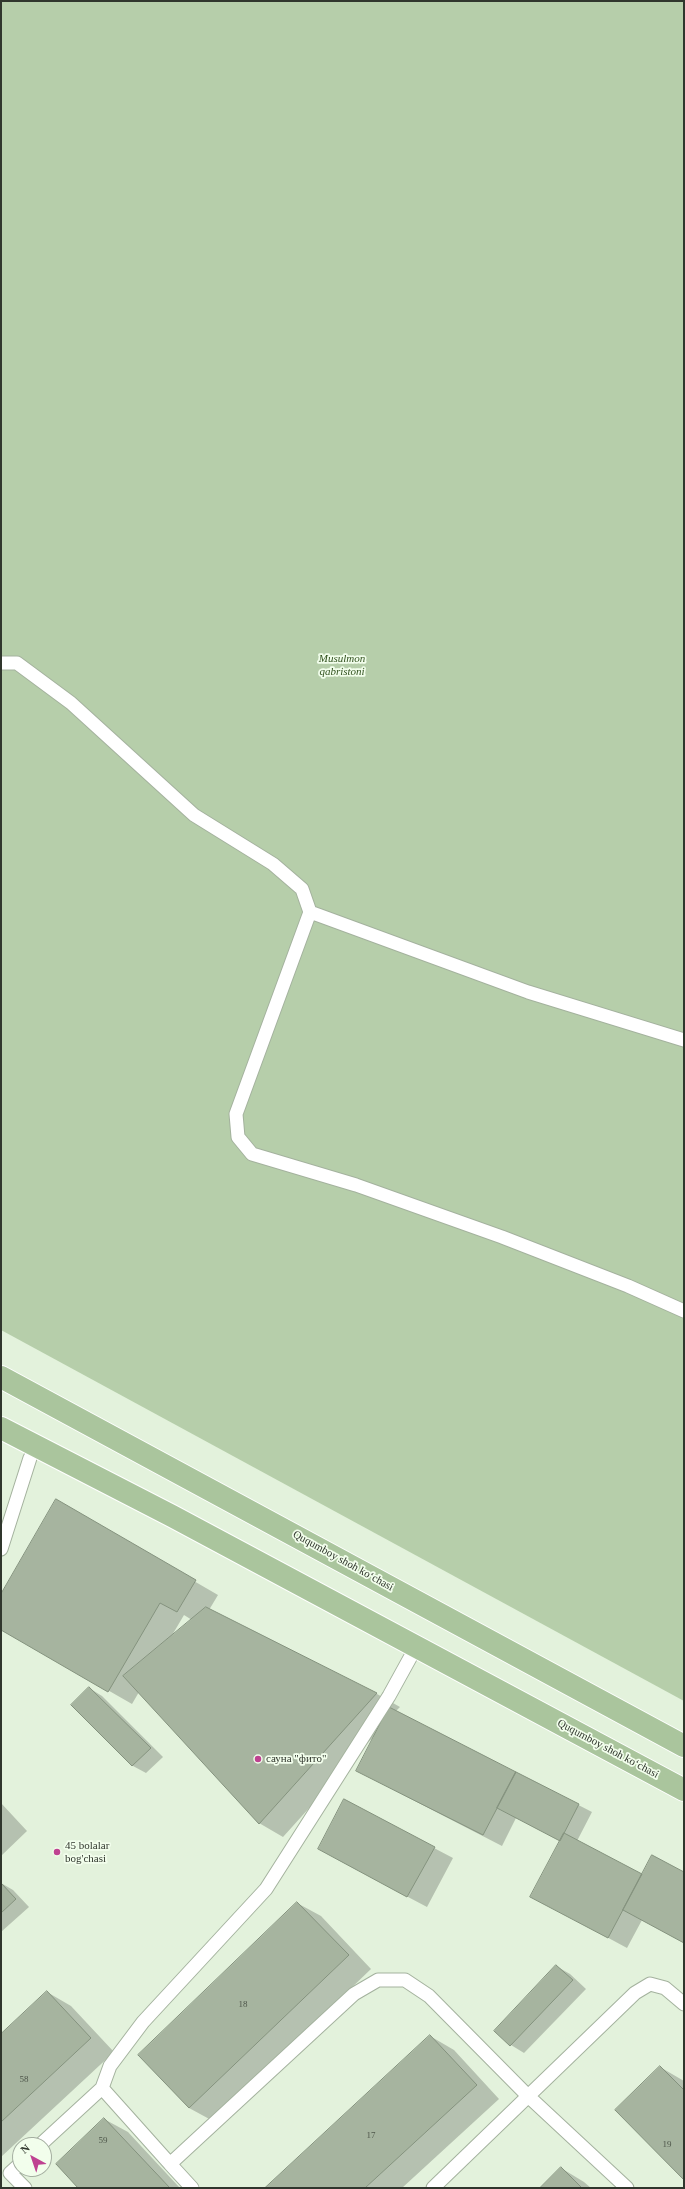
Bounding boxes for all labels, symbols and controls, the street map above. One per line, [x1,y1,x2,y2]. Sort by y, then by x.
park label: Musulmon qabristoni [319,652,365,678]
street label: Ququmboy shoh koʻchasi [290,1528,396,1594]
street label: Ququmboy shoh koʻchasi [555,1717,661,1781]
place label: сауна "фито" [266,1752,327,1766]
marker: сауна "фито" [253,1754,263,1764]
place label: 45 bolalar bog'chasi [65,1839,109,1865]
marker: 45 bolalar bog'chasi [52,1847,62,1857]
house number: 18 [238,2000,248,2010]
house number: 58 [20,2075,28,2085]
house number: 17 [366,2131,376,2141]
house number: 59 [98,2136,108,2146]
north arrow [12,2137,52,2177]
house number: 19 [662,2140,672,2150]
text: N [18,2141,32,2156]

